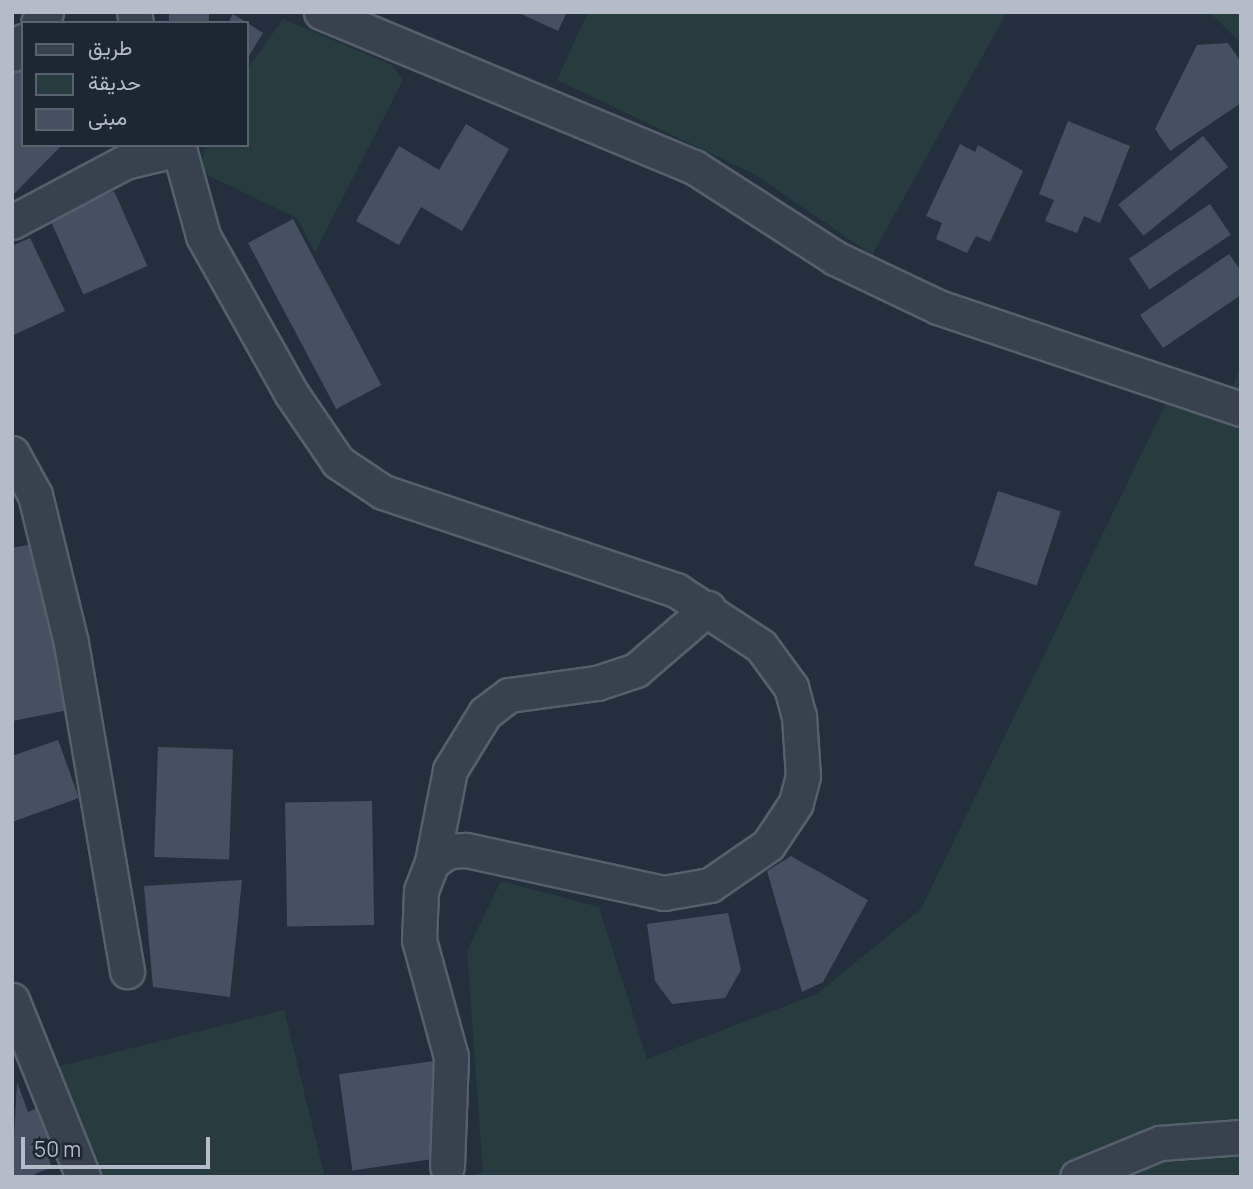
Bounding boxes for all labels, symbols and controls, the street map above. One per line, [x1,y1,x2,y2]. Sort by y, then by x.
legend [21,21,248,147]
text: طريق [88,33,133,61]
text: حديقة [88,68,141,96]
text: مبنى [88,103,127,131]
scale bar [24,1122,214,1166]
text: 50 m [34,1135,81,1163]

